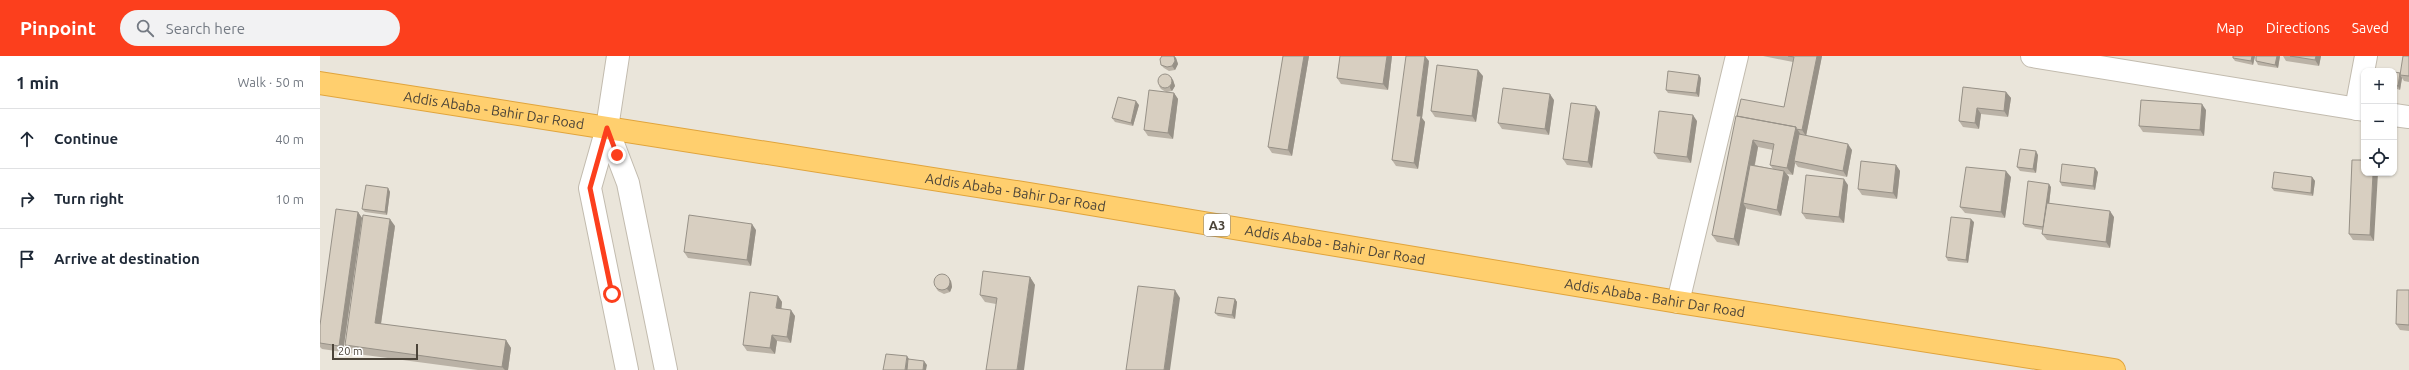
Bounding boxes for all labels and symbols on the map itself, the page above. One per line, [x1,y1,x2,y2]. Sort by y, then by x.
street label: Addis Ababa - Bahir Dar Road [402,88,585,132]
route end [608,146,626,164]
street label: Addis Ababa - Bahir Dar Road [924,170,1107,214]
road number: A3 [1204,214,1230,236]
street label: Addis Ababa - Bahir Dar Road [1244,222,1427,268]
street label: Addis Ababa - Bahir Dar Road [1563,275,1746,320]
route start [603,285,621,303]
scale bar [332,342,418,361]

